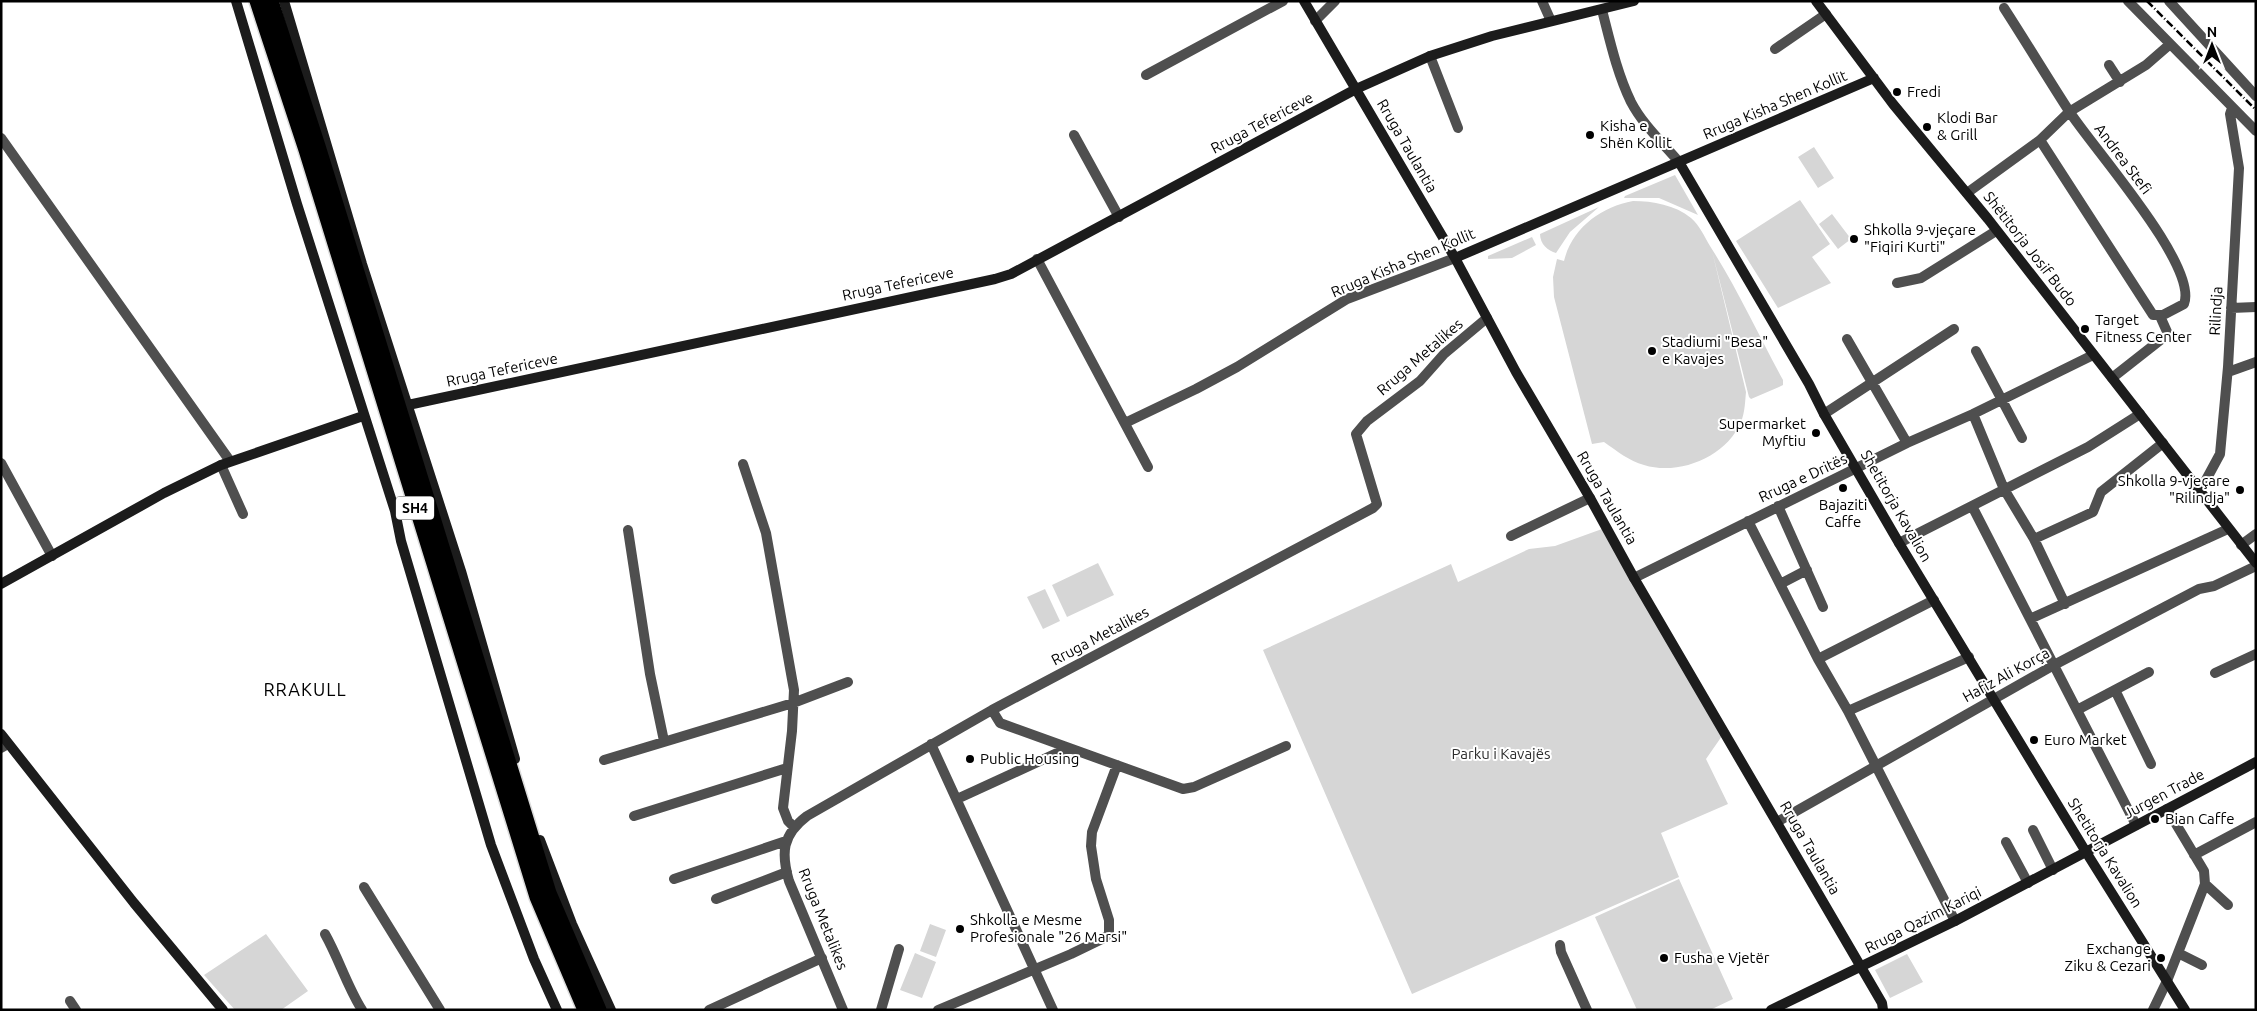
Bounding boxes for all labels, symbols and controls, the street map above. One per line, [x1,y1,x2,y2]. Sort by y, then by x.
north arrow [2187,20,2237,70]
text: N [2207,24,2217,40]
street label: Rruga Kisha Shen Kollit [1700,66,1849,143]
place label: Fredi [1907,83,1941,100]
marker: Fredi [1891,86,1903,98]
street label: Rruga Tefericeve [1208,88,1316,157]
street label: Rruga Taulantia [1374,96,1441,195]
place label: Klodi Bar & Grill [1937,109,1998,143]
place label: Kisha e Shën Kollit [1600,117,1672,151]
street label: Andrea Stefi [2091,120,2155,197]
marker: Klodi Bar & Grill [1921,121,1933,133]
marker: Kisha e Shën Kollit [1584,129,1596,141]
street label: Shëtitorja Josif Budo [1980,188,2080,309]
place label: Shkolla 9-vjeçare "Fiqiri Kurti" [1864,221,1976,255]
street label: Rruga Kisha Shen Kollit [1328,224,1477,301]
marker: Shkolla 9-vjeçare "Fiqiri Kurti" [1848,233,1860,245]
street label: Rruga Tefericeve [841,263,955,304]
street label: Rilindja [2206,286,2225,336]
place label: Target Fitness Center [2095,311,2192,345]
street label: Rruga Metalikes [1373,315,1466,398]
marker: Target Fitness Center [2079,323,2091,335]
place label: Stadiumi "Besa" e Kavajes [1662,333,1768,367]
marker: Stadiumi "Besa" e Kavajes [1646,345,1658,357]
street label: Rruga Tefericeve [445,349,559,390]
place label: Supermarket Myftiu [1719,415,1806,449]
marker: Supermarket Myftiu [1810,427,1822,439]
street label: Shetitorja Kavalion [1858,447,1935,565]
street label: Rruga Taulantia [1574,448,1641,547]
street label: Rruga e Dritës [1756,450,1850,505]
place label: Shkolla 9-vjeçare "Rilindja" [2118,472,2230,506]
marker: Bajaziti Caffe [1837,482,1849,494]
marker: Shkolla 9-vjeçare "Rilindja" [2234,484,2246,496]
road number: SH4 [396,496,434,520]
place label: Bajaziti Caffe [1819,496,1867,530]
street label: Rruga Metalikes [1048,603,1151,668]
street label: Hafiz Ali Korça [1959,644,2052,705]
district label: RRAKULL [263,679,347,699]
place label: Euro Market [2044,731,2127,748]
marker: Euro Market [2028,734,2040,746]
park label: Parku i Kavajës [1451,745,1551,762]
place label: Public Housing [980,750,1079,767]
marker: Public Housing [964,753,976,765]
street label: Jurgen Trade [2121,765,2207,822]
street label: Shetitorja Kavalion [2065,795,2146,911]
street label: Rruga Taulantia [1777,798,1844,897]
place label: Bian Caffe [2165,810,2235,827]
marker: Bian Caffe [2149,813,2161,825]
street label: Rruga Metalikes [795,866,852,972]
street label: Rruga Qazim Kariqi [1862,883,1984,956]
place label: Shkolla e Mesme Profesionale "26 Marsi" [970,911,1127,945]
marker: Shkolla e Mesme Profesionale "26 Marsi" [954,923,966,935]
place label: Exchange Ziku & Cezari [2065,940,2151,974]
place label: Fusha e Vjetër [1674,949,1770,966]
marker: Fusha e Vjetër [1658,952,1670,964]
marker: Exchange Ziku & Cezari [2155,952,2167,964]

